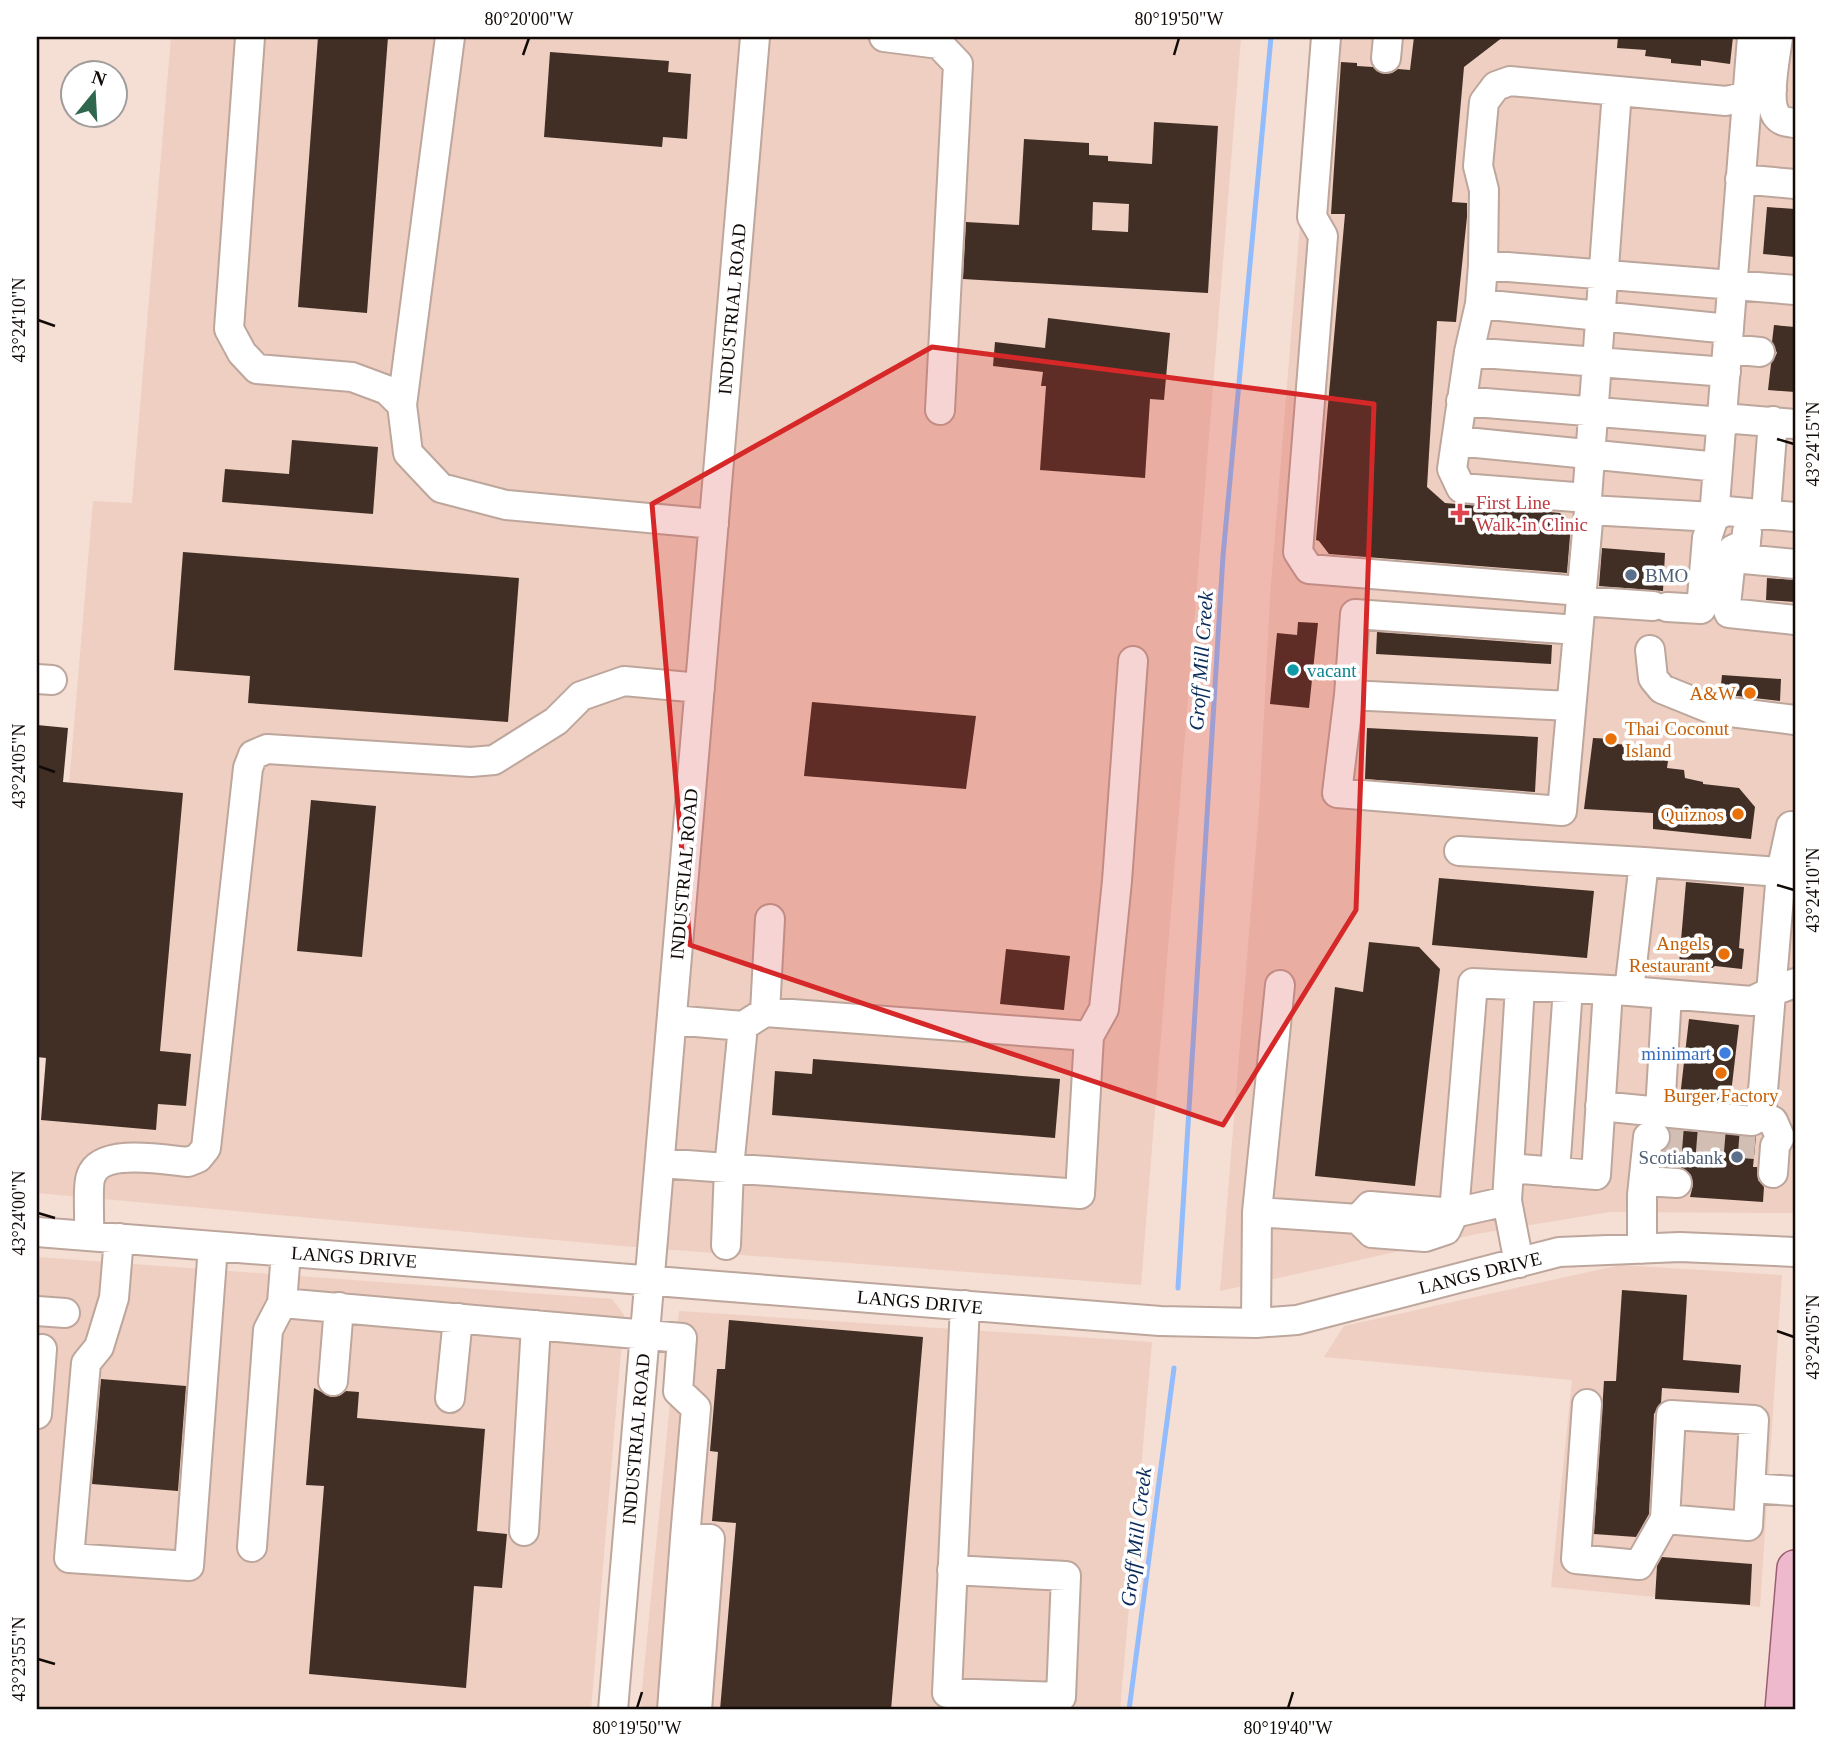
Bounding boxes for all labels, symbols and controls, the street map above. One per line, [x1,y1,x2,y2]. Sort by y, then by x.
text: 80°20'00"W [485,9,573,29]
text: 80°19'50"W [1135,9,1223,29]
north arrow [60,60,130,130]
text: N [89,66,109,90]
street label: INDUSTRIAL ROAD [714,222,750,396]
text: 43°24'10"N [9,278,29,362]
text: 43°24'15"N [1803,402,1823,486]
place label: First Line Walk-in Clinic [1476,492,1588,535]
marker: First Line Walk-in Clinic [1450,503,1470,523]
place label: BMO [1645,565,1688,586]
marker: BMO [1623,567,1639,583]
water label: Groff Mill Creek [1184,590,1218,731]
place label: vacant [1307,660,1357,681]
marker: vacant [1285,662,1301,678]
place label: A&W [1690,683,1736,704]
marker: A&W [1742,685,1758,701]
place label: Thai Coconut Island [1625,718,1730,761]
text: 43°24'05"N [9,724,29,808]
marker: Thai Coconut Island [1603,731,1619,747]
street label: INDUSTRIAL ROAD [666,787,702,961]
place label: Quiznos [1661,804,1724,825]
marker: Quiznos [1730,806,1746,822]
text: 43°24'10"N [1803,848,1823,932]
place label: Angels Restaurant [1629,933,1711,976]
marker: Angels Restaurant [1716,946,1732,962]
place label: minimart [1641,1043,1712,1064]
marker: minimart [1717,1045,1733,1061]
marker: Burger Factory [1713,1065,1729,1081]
place label: Burger Factory [1663,1085,1779,1106]
place label: Scotiabank [1639,1147,1723,1168]
marker: Scotiabank [1729,1149,1745,1165]
text: 43°24'00"N [9,1171,29,1255]
street label: LANGS DRIVE [290,1242,418,1272]
street label: LANGS DRIVE [1416,1248,1544,1298]
street label: LANGS DRIVE [856,1286,984,1318]
text: 43°24'05"N [1803,1295,1823,1379]
street label: INDUSTRIAL ROAD [618,1352,654,1526]
water label: Groff Mill Creek [1116,1466,1156,1608]
text: 43°23'55"N [9,1617,29,1701]
text: 80°19'50"W [593,1718,681,1738]
text: 80°19'40"W [1244,1718,1332,1738]

